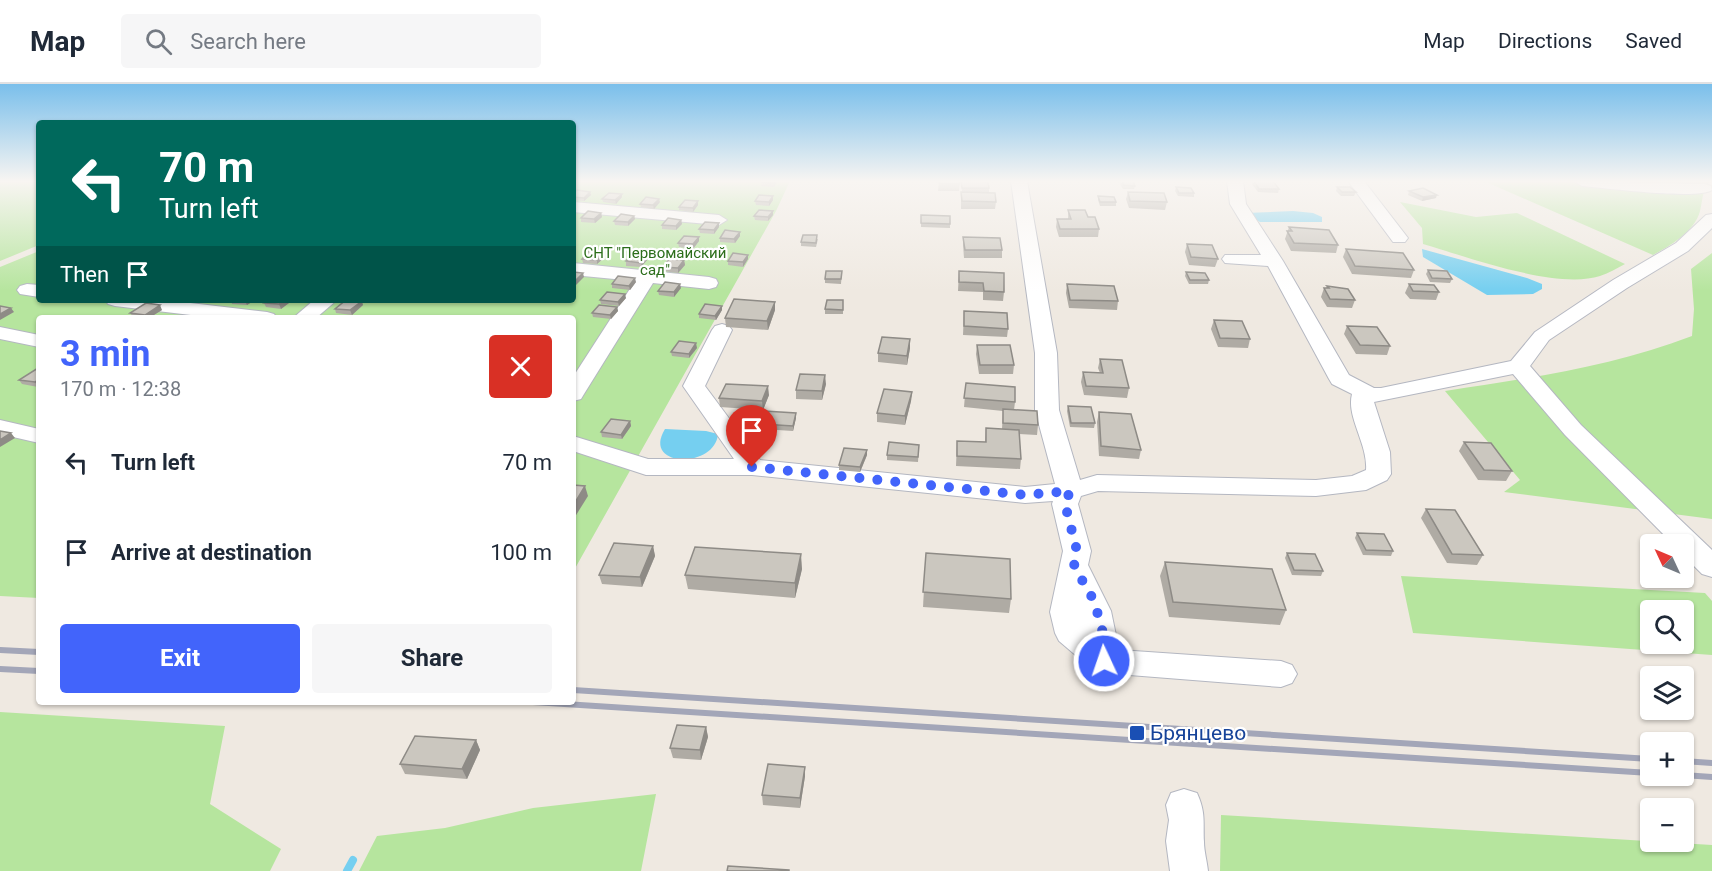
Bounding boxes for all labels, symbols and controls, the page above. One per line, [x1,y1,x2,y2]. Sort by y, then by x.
search box [121,14,541,68]
text: Map [30,25,85,58]
icon: search [142,25,175,58]
text: Search here [190,29,306,54]
text: Map [1423,29,1465,53]
text: Directions [1498,29,1592,53]
text: Saved [1625,29,1682,53]
text: 70 m [159,143,254,192]
icon: left [60,144,138,222]
text: Turn left [159,193,259,225]
park label: СНТ "Первомайский сад" [584,244,726,279]
icon: arrive [121,258,154,291]
text: Then [60,262,109,287]
text: 3 min [60,333,151,375]
button: close [489,335,552,398]
text: 170 m · 12:38 [60,377,181,401]
pin [726,405,777,467]
icon: arrive [735,414,768,447]
icon: left [60,446,93,479]
text: Turn left [111,450,195,475]
text: 70 m [503,450,552,475]
north arrow [1640,534,1694,588]
map controls [1640,534,1694,852]
icon: arrive [60,536,93,569]
text: Arrive at destination [111,540,312,565]
text: 100 m [490,540,552,565]
button: search [1640,600,1694,654]
button: Exit [60,624,300,693]
button: Share [312,624,552,693]
position arrow [1072,629,1136,693]
button: layers [1640,666,1694,720]
place label: Брянцево [1150,721,1246,745]
marker: Брянцево [1128,724,1146,742]
button: + [1640,732,1694,786]
button: − [1640,798,1694,852]

